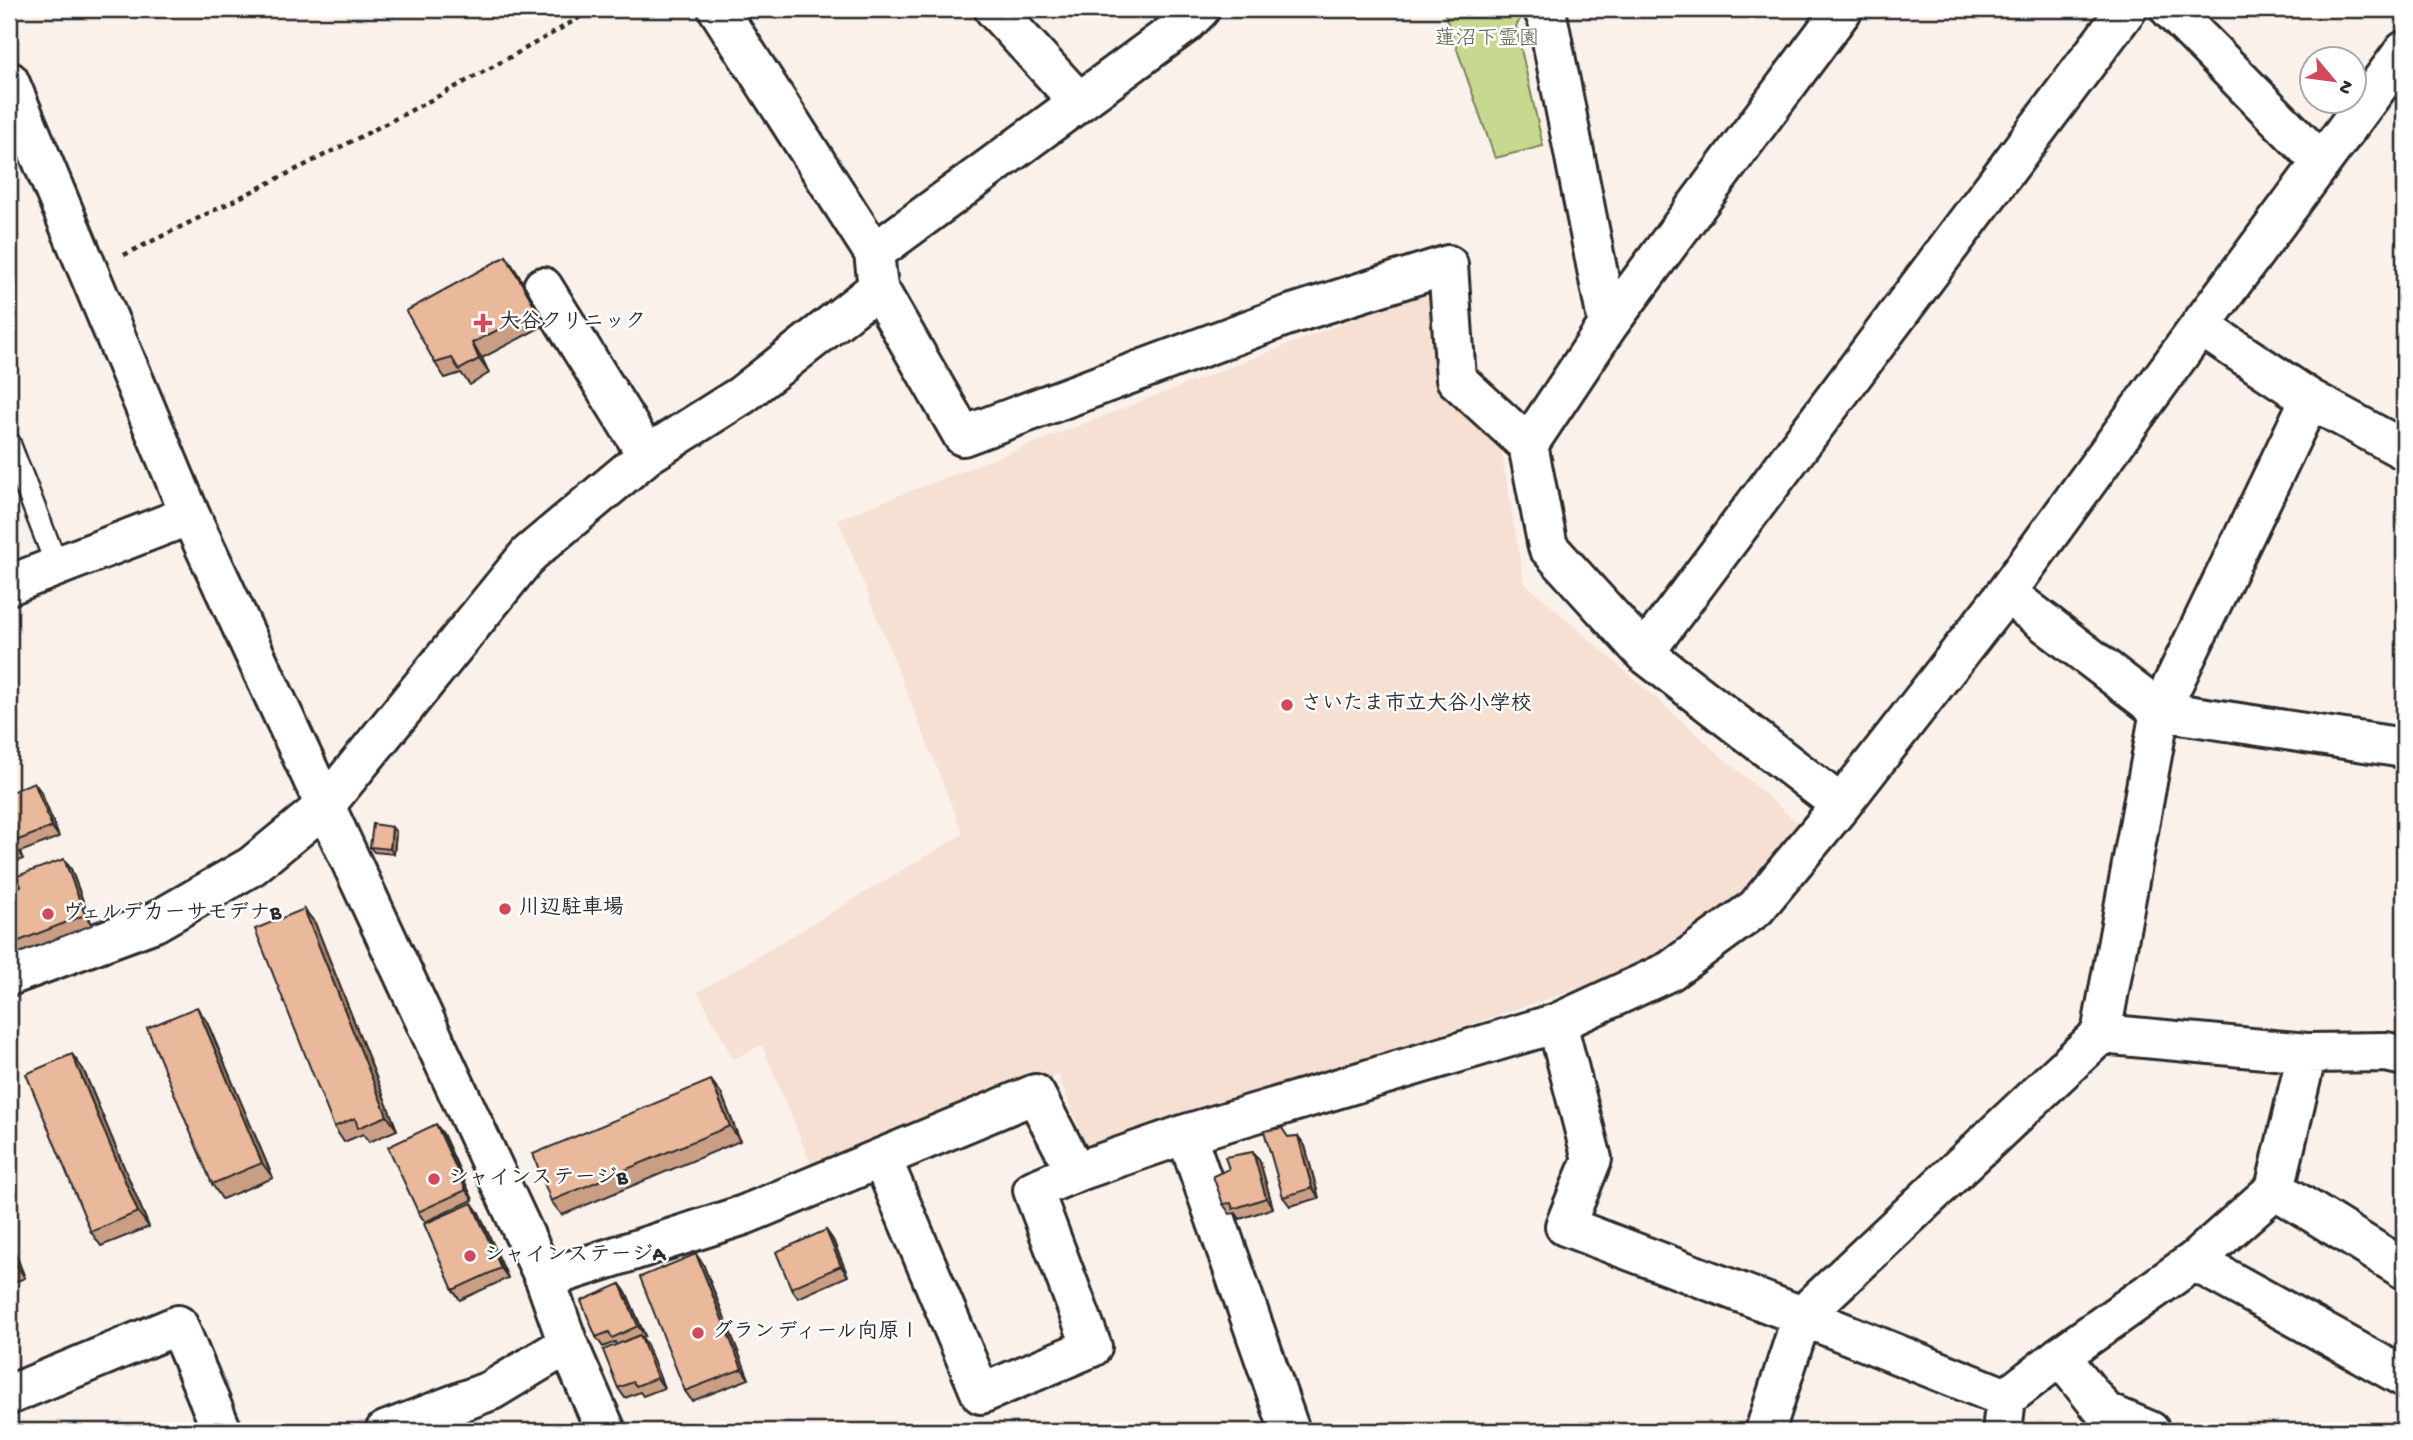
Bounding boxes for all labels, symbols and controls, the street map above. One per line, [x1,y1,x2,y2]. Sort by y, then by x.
park label: 蓮沼下霊園 [1435,26,1540,53]
north arrow [2298,46,2368,116]
text: N [2332,76,2358,98]
place label: 大谷クリニック [499,310,646,336]
marker: 大谷クリニック [473,313,493,333]
place label: さいたま市立大谷小学校 [1301,691,1532,718]
marker: さいたま市立大谷小学校 [1279,697,1295,713]
place label: 川辺駐車場 [519,895,624,922]
place label: ヴェルデカーサモデナB [62,901,282,927]
marker: 川辺駐車場 [497,901,513,917]
marker: ヴェルデカーサモデナB [40,906,56,922]
place label: シャインステージB [448,1166,629,1192]
marker: シャインステージB [426,1171,442,1187]
place label: シャインステージA [484,1243,667,1269]
marker: シャインステージA [462,1248,478,1264]
place label: グランディール向原Ⅰ [712,1319,920,1346]
marker: グランディール向原Ⅰ [690,1325,706,1341]

